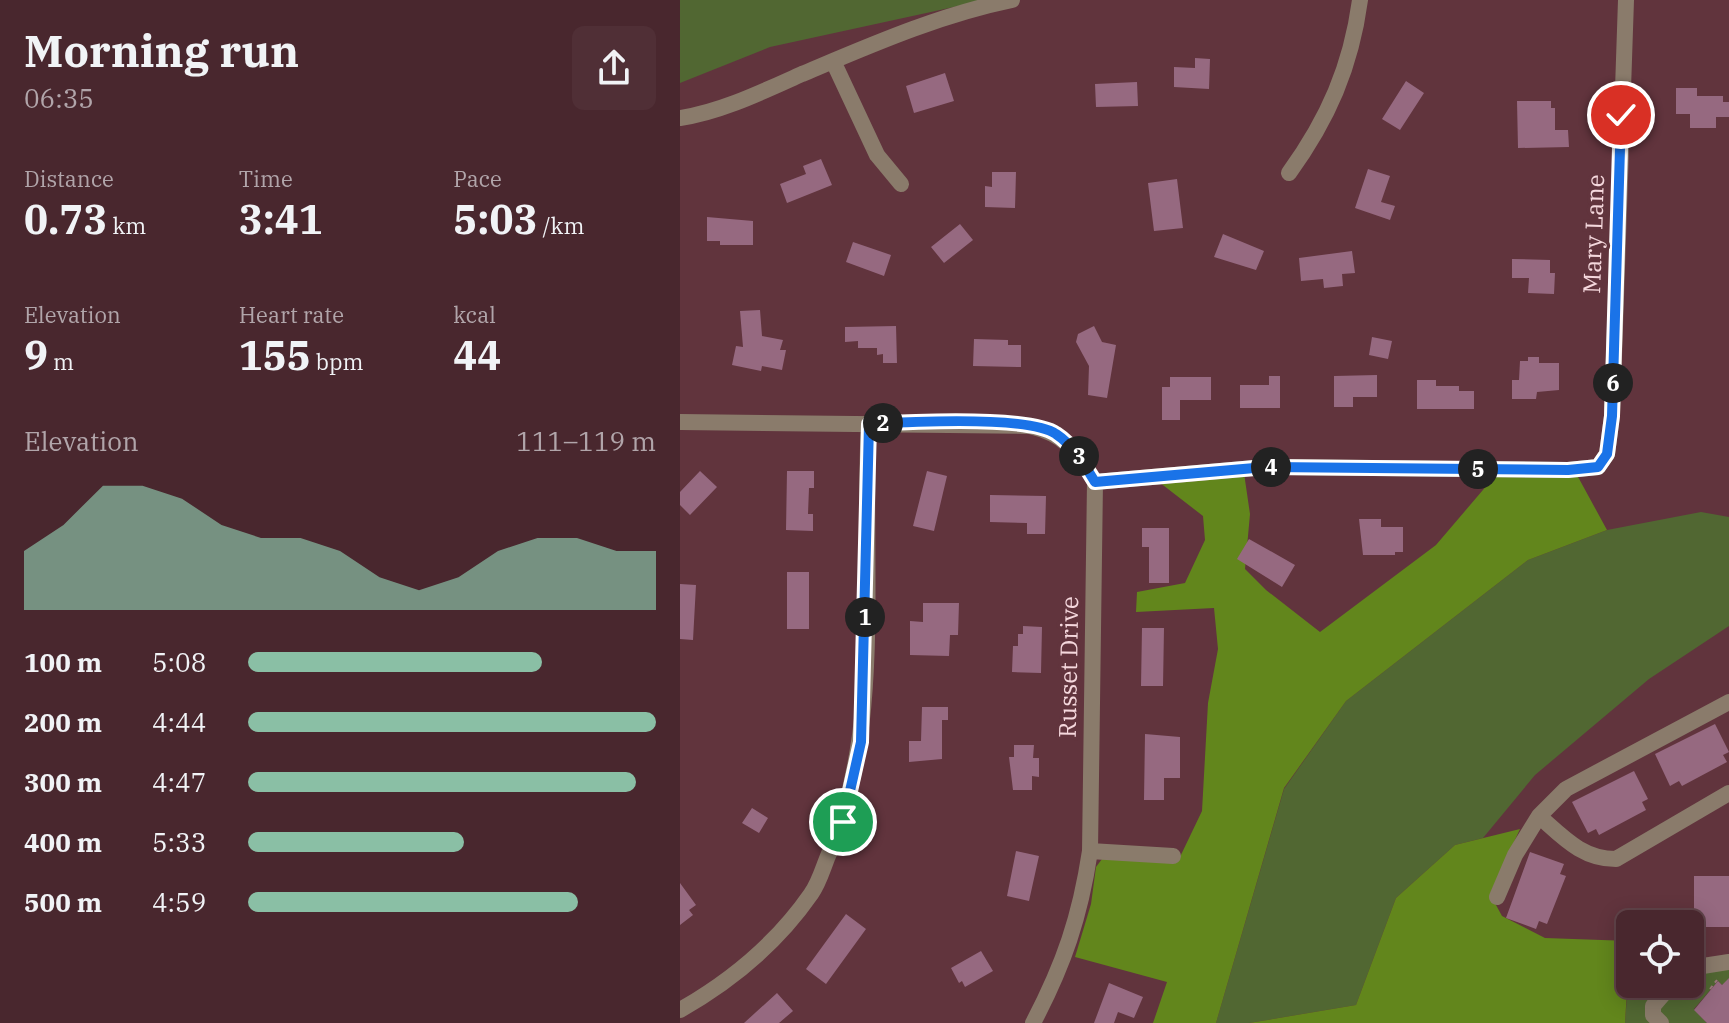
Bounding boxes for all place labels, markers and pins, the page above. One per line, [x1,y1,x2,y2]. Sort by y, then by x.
pin [1587,81,1655,149]
pin: 6 [1593,363,1633,403]
pin: 2 [863,403,903,443]
pin: 3 [1059,436,1099,476]
pin: 4 [1251,447,1291,487]
pin: 5 [1458,449,1498,489]
pin: 1 [845,597,885,637]
pin [809,788,877,856]

